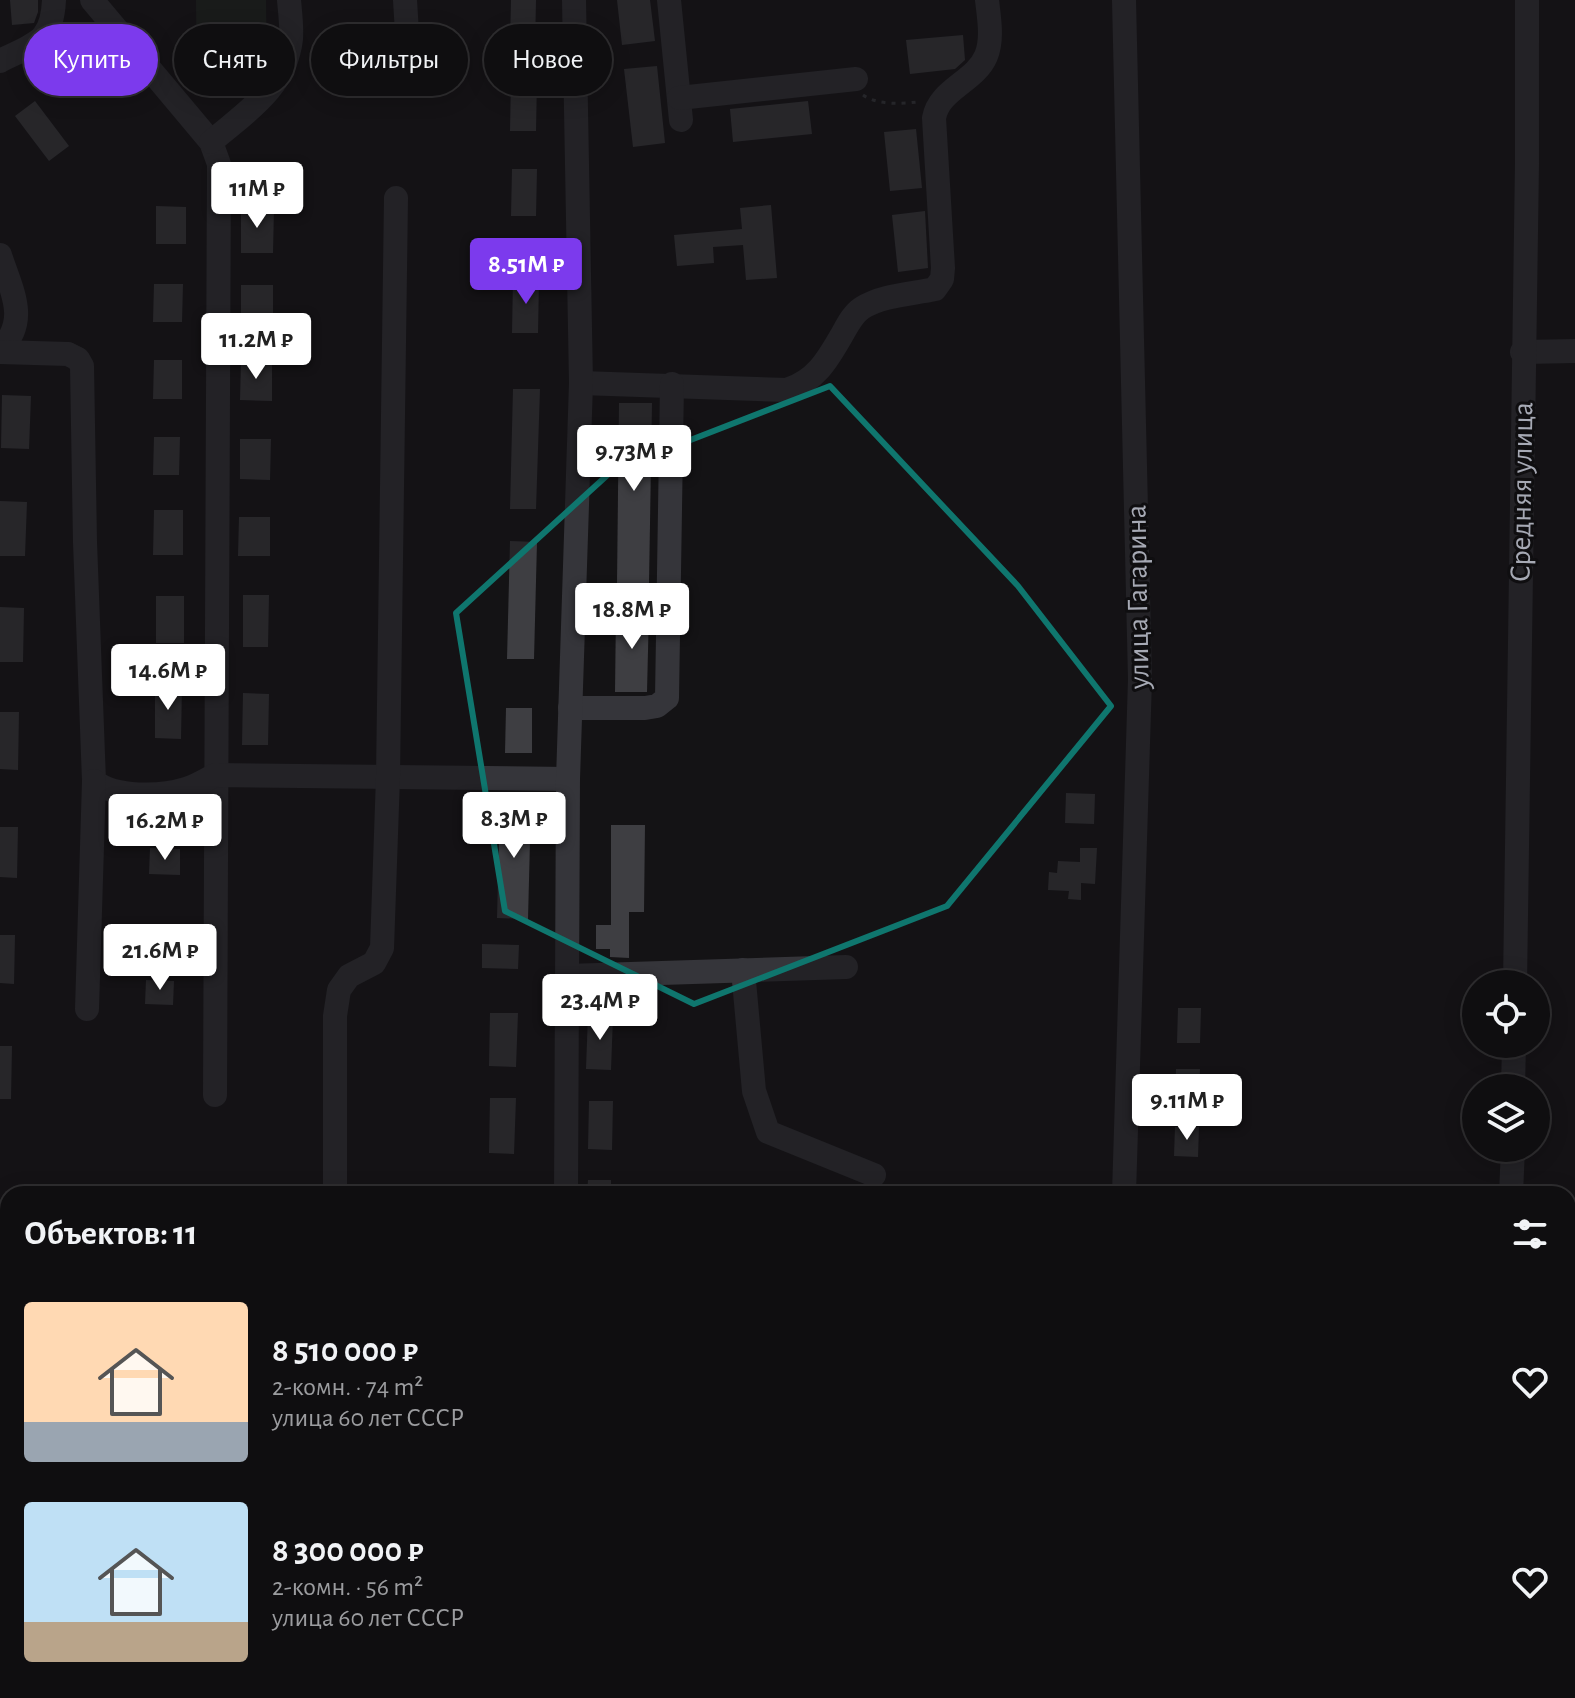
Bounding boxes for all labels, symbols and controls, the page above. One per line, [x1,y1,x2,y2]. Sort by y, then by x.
chip: Купить [24,24,158,96]
chip: Снять [174,24,295,96]
chip: Фильтры [311,24,468,96]
chip: Новое [484,24,612,96]
pin: 11M ₽ [201,162,313,230]
text: 11M ₽ [229,175,285,201]
pin: 8.51M ₽ [452,238,600,306]
text: 8.51M ₽ [488,251,564,277]
pin: 11.2M ₽ [182,313,330,381]
text: 11.2M ₽ [219,326,293,352]
street label: Средняя улица [1505,402,1539,582]
pin: 9.73M ₽ [560,425,708,493]
text: 9.73M ₽ [595,438,673,464]
street label: улица Гагарина [1121,504,1155,690]
pin: 18.8M ₽ [558,583,706,651]
text: 18.8M ₽ [593,596,671,622]
pin: 14.6M ₽ [94,644,242,712]
text: 14.6M ₽ [129,657,207,683]
pin: 8.3M ₽ [449,792,579,860]
pin: 16.2M ₽ [91,794,239,862]
text: 8.3M ₽ [481,805,547,831]
text: 16.2M ₽ [127,807,203,833]
pin: 21.6M ₽ [86,924,234,992]
text: 21.6M ₽ [122,937,198,963]
map controls [1462,970,1550,1162]
button: locate [1462,970,1550,1058]
pin: 23.4M ₽ [526,974,674,1042]
text: 23.4M ₽ [560,987,640,1013]
pin: 9.11M ₽ [1113,1074,1261,1142]
button: layers [1462,1074,1550,1162]
text: 9.11M ₽ [1150,1087,1224,1113]
icon: filters [1508,1212,1552,1256]
text: Объектов: 11 [24,1217,198,1251]
icon: home [88,1334,184,1430]
text: 8 510 000 ₽ [272,1334,418,1368]
icon: heart [1508,1360,1552,1404]
text: 2-комн. · 74 m² [272,1374,423,1400]
text: улица 60 лет СССР [272,1405,464,1431]
icon: home [88,1534,184,1630]
text: 8 300 000 ₽ [272,1534,423,1568]
icon: heart [1508,1560,1552,1604]
text: 2-комн. · 56 m² [272,1574,423,1600]
text: улица 60 лет СССР [272,1605,464,1631]

